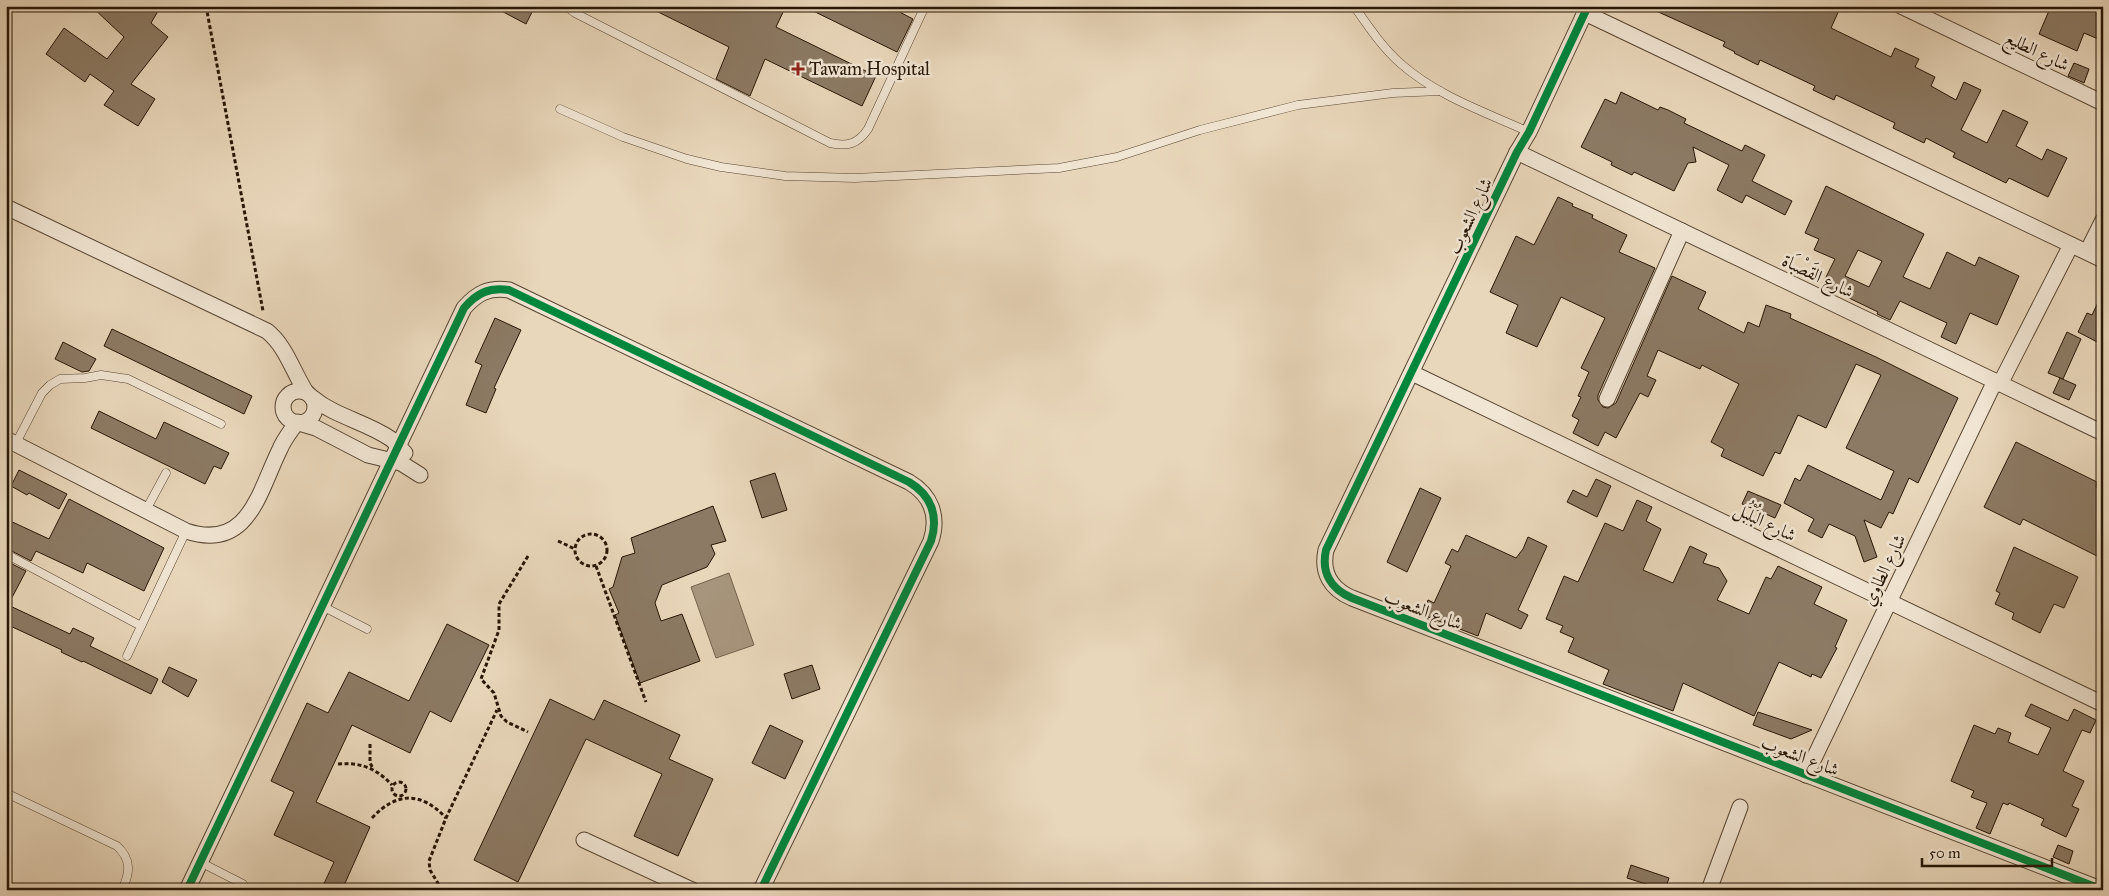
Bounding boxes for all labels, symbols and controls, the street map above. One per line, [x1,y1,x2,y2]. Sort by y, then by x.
street label: شارع الطليع [1999,26,2073,80]
place label: Tawam Hospital [809,58,930,80]
marker: Tawam Hospital [791,62,805,76]
street label: شارع الشعوب [1443,174,1501,259]
street label: شارع القَصْبَاة [1777,247,1859,306]
street label: شارع البُلْبُل [1729,494,1801,550]
street label: شارع الطاوي [1857,530,1914,611]
street label: شارع الشعوب [1379,585,1465,639]
street label: شارع الشعوب [1756,731,1842,785]
scale bar [1922,836,2052,868]
text: 50 m [1929,844,1961,862]

